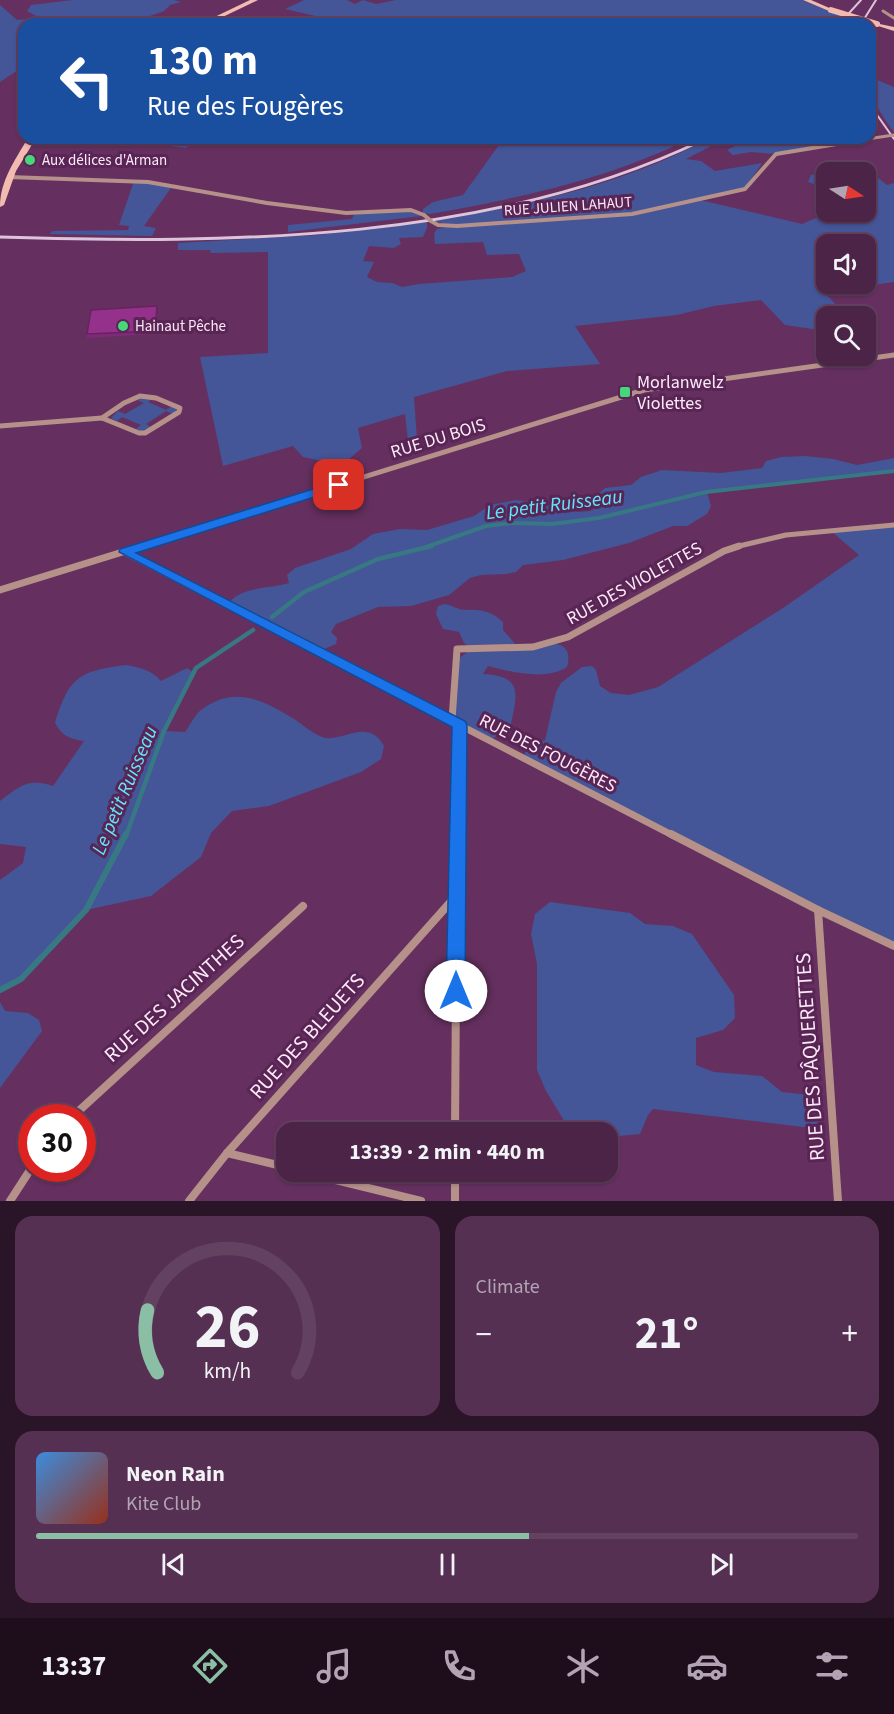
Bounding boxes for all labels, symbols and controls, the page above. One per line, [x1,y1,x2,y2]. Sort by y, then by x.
text: 130 m [147,31,258,91]
icon: left [48,42,126,120]
text: Rue des Fougères [147,87,344,126]
place label: Aux délices d'Arman [42,150,167,171]
marker: Aux délices d'Arman [23,153,37,167]
north arrow [816,162,876,222]
map controls [816,162,876,366]
street label: RUE JULIEN LAHAUT [503,192,633,221]
button: sound [816,234,876,294]
button: search [816,306,876,366]
place label: Hainaut Pêche [135,316,226,337]
marker: Hainaut Pêche [116,319,130,333]
place label: Morlanwelz Violettes [637,370,724,416]
marker: Morlanwelz Violettes [618,385,632,399]
street label: RUE DU BOIS [388,412,489,465]
pin [313,459,364,510]
icon: arrive [322,468,355,501]
water label: Le petit Ruisseau [484,483,624,527]
street label: RUE DES VIOLETTES [562,536,706,631]
street label: RUE DES FOUGÈRES [475,708,621,799]
water label: Le petit Ruisseau [85,722,165,859]
street label: RUE DES JACINTHES [97,927,251,1069]
street label: RUE DES PÂQUERETTES [788,952,832,1162]
position arrow [424,959,488,1023]
street label: RUE DES BLEUETS [242,966,372,1106]
speed limit sign: 30 [18,1104,96,1182]
text: 13:39 · 2 min · 440 m [349,1136,545,1168]
text: Climate [476,1273,540,1301]
text: 26 [194,1283,260,1372]
text: 21° [635,1302,699,1366]
text: − [476,1311,492,1358]
text: + [842,1311,858,1358]
text: km/h [203,1356,251,1387]
text: Neon Rain [126,1458,225,1490]
text: Kite Club [126,1490,201,1518]
icon: previous [157,1548,190,1581]
icon: pause [431,1548,464,1581]
icon: next [705,1548,738,1581]
icon: directions [189,1645,231,1687]
icon: music [313,1645,355,1687]
icon: phone [438,1645,480,1687]
icon: climate [562,1645,604,1687]
icon: car [686,1645,728,1687]
icon: filters [811,1645,853,1687]
text: 13:37 [41,1647,106,1686]

